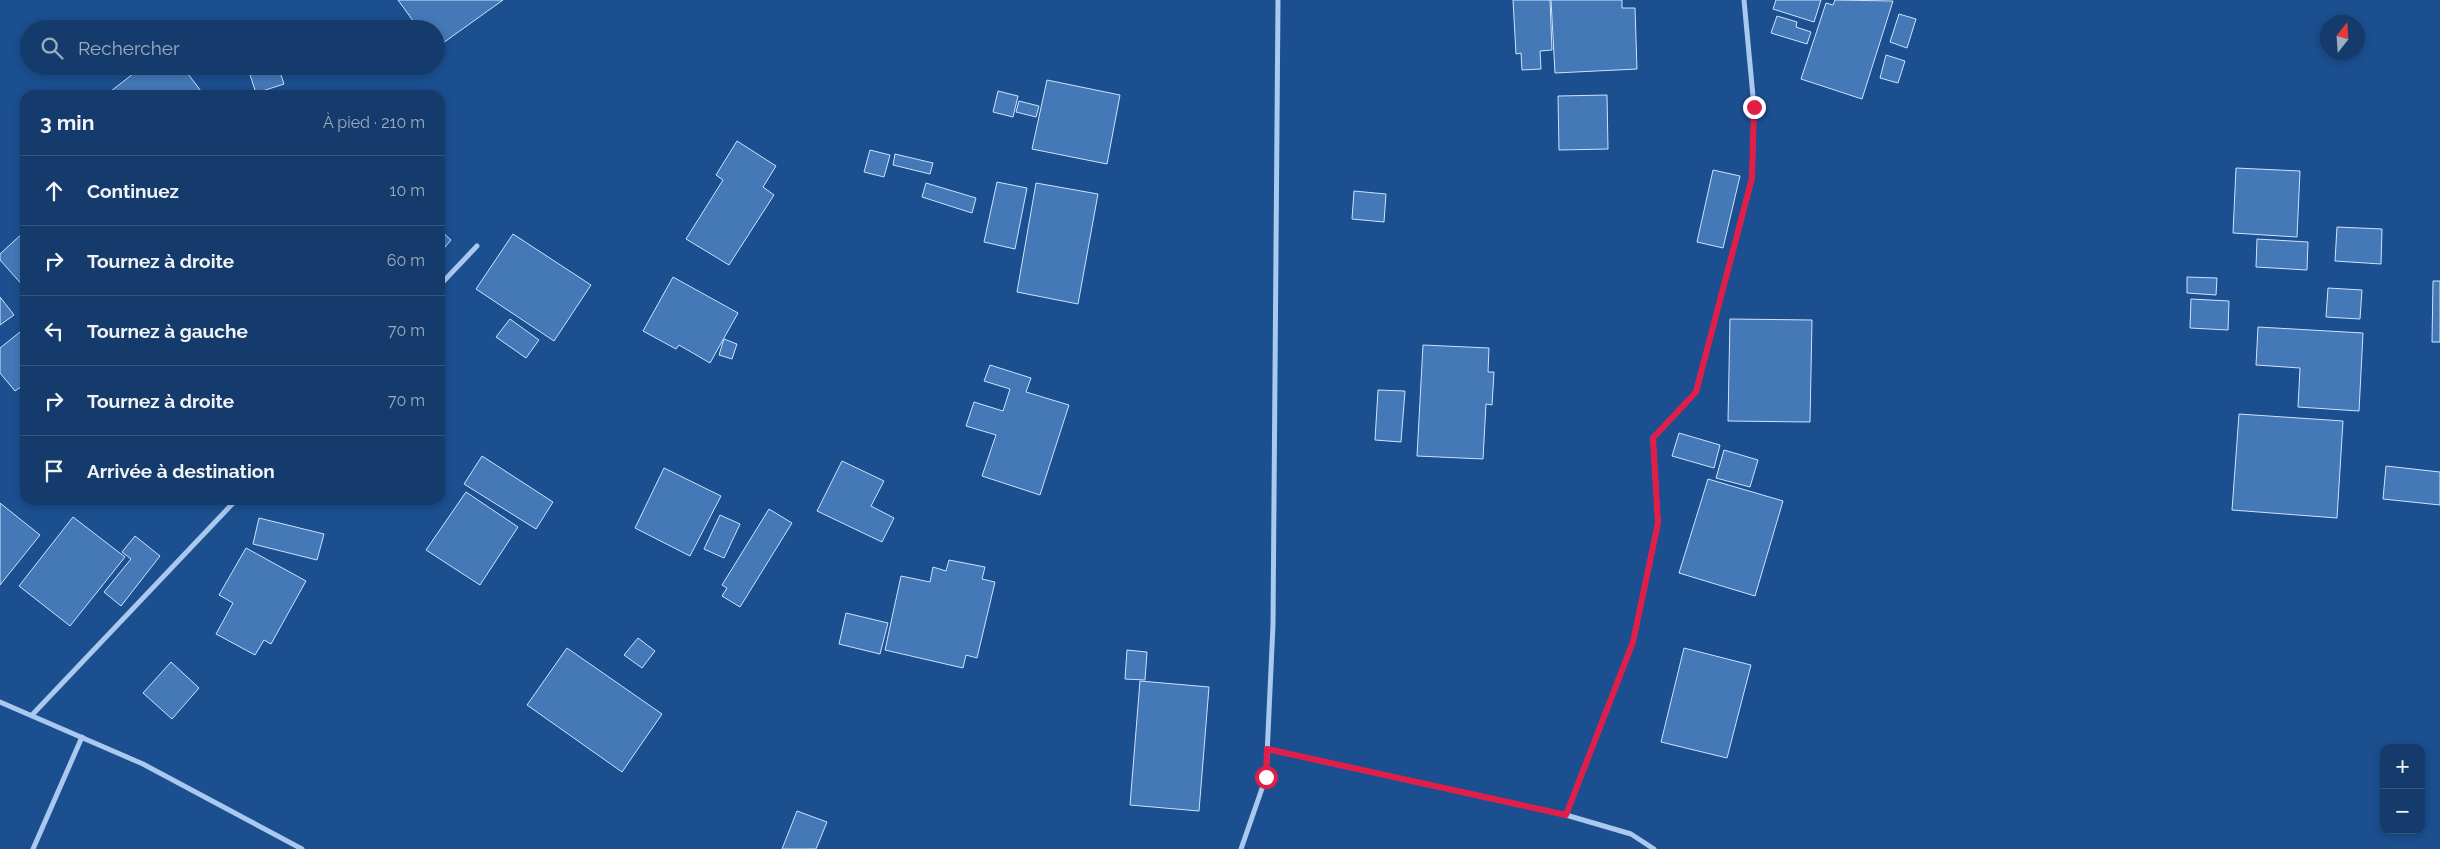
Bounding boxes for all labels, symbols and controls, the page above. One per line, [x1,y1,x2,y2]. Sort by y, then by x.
north arrow [2320,15,2365,60]
search box [20,20,445,75]
icon: search [38,34,66,62]
text: Rechercher [78,37,180,59]
route end [1743,96,1766,119]
text: 3 min [40,110,94,135]
text: À pied · 210 m [323,113,425,132]
icon: ahead [40,177,68,205]
text: Continuez [87,180,179,202]
text: 10 m [390,181,425,200]
icon: right [40,247,68,275]
text: Tournez à droite [87,250,234,272]
text: 60 m [387,251,425,270]
icon: left [40,317,68,345]
text: Tournez à gauche [87,320,248,342]
text: 70 m [388,321,425,340]
icon: right [40,387,68,415]
text: Tournez à droite [87,390,234,412]
text: 70 m [388,391,425,410]
icon: arrive [40,457,68,485]
text: Arrivée à destination [87,460,275,482]
map controls [2380,744,2425,834]
button: + [2380,744,2425,789]
route start [1255,766,1278,789]
button: − [2380,789,2425,834]

